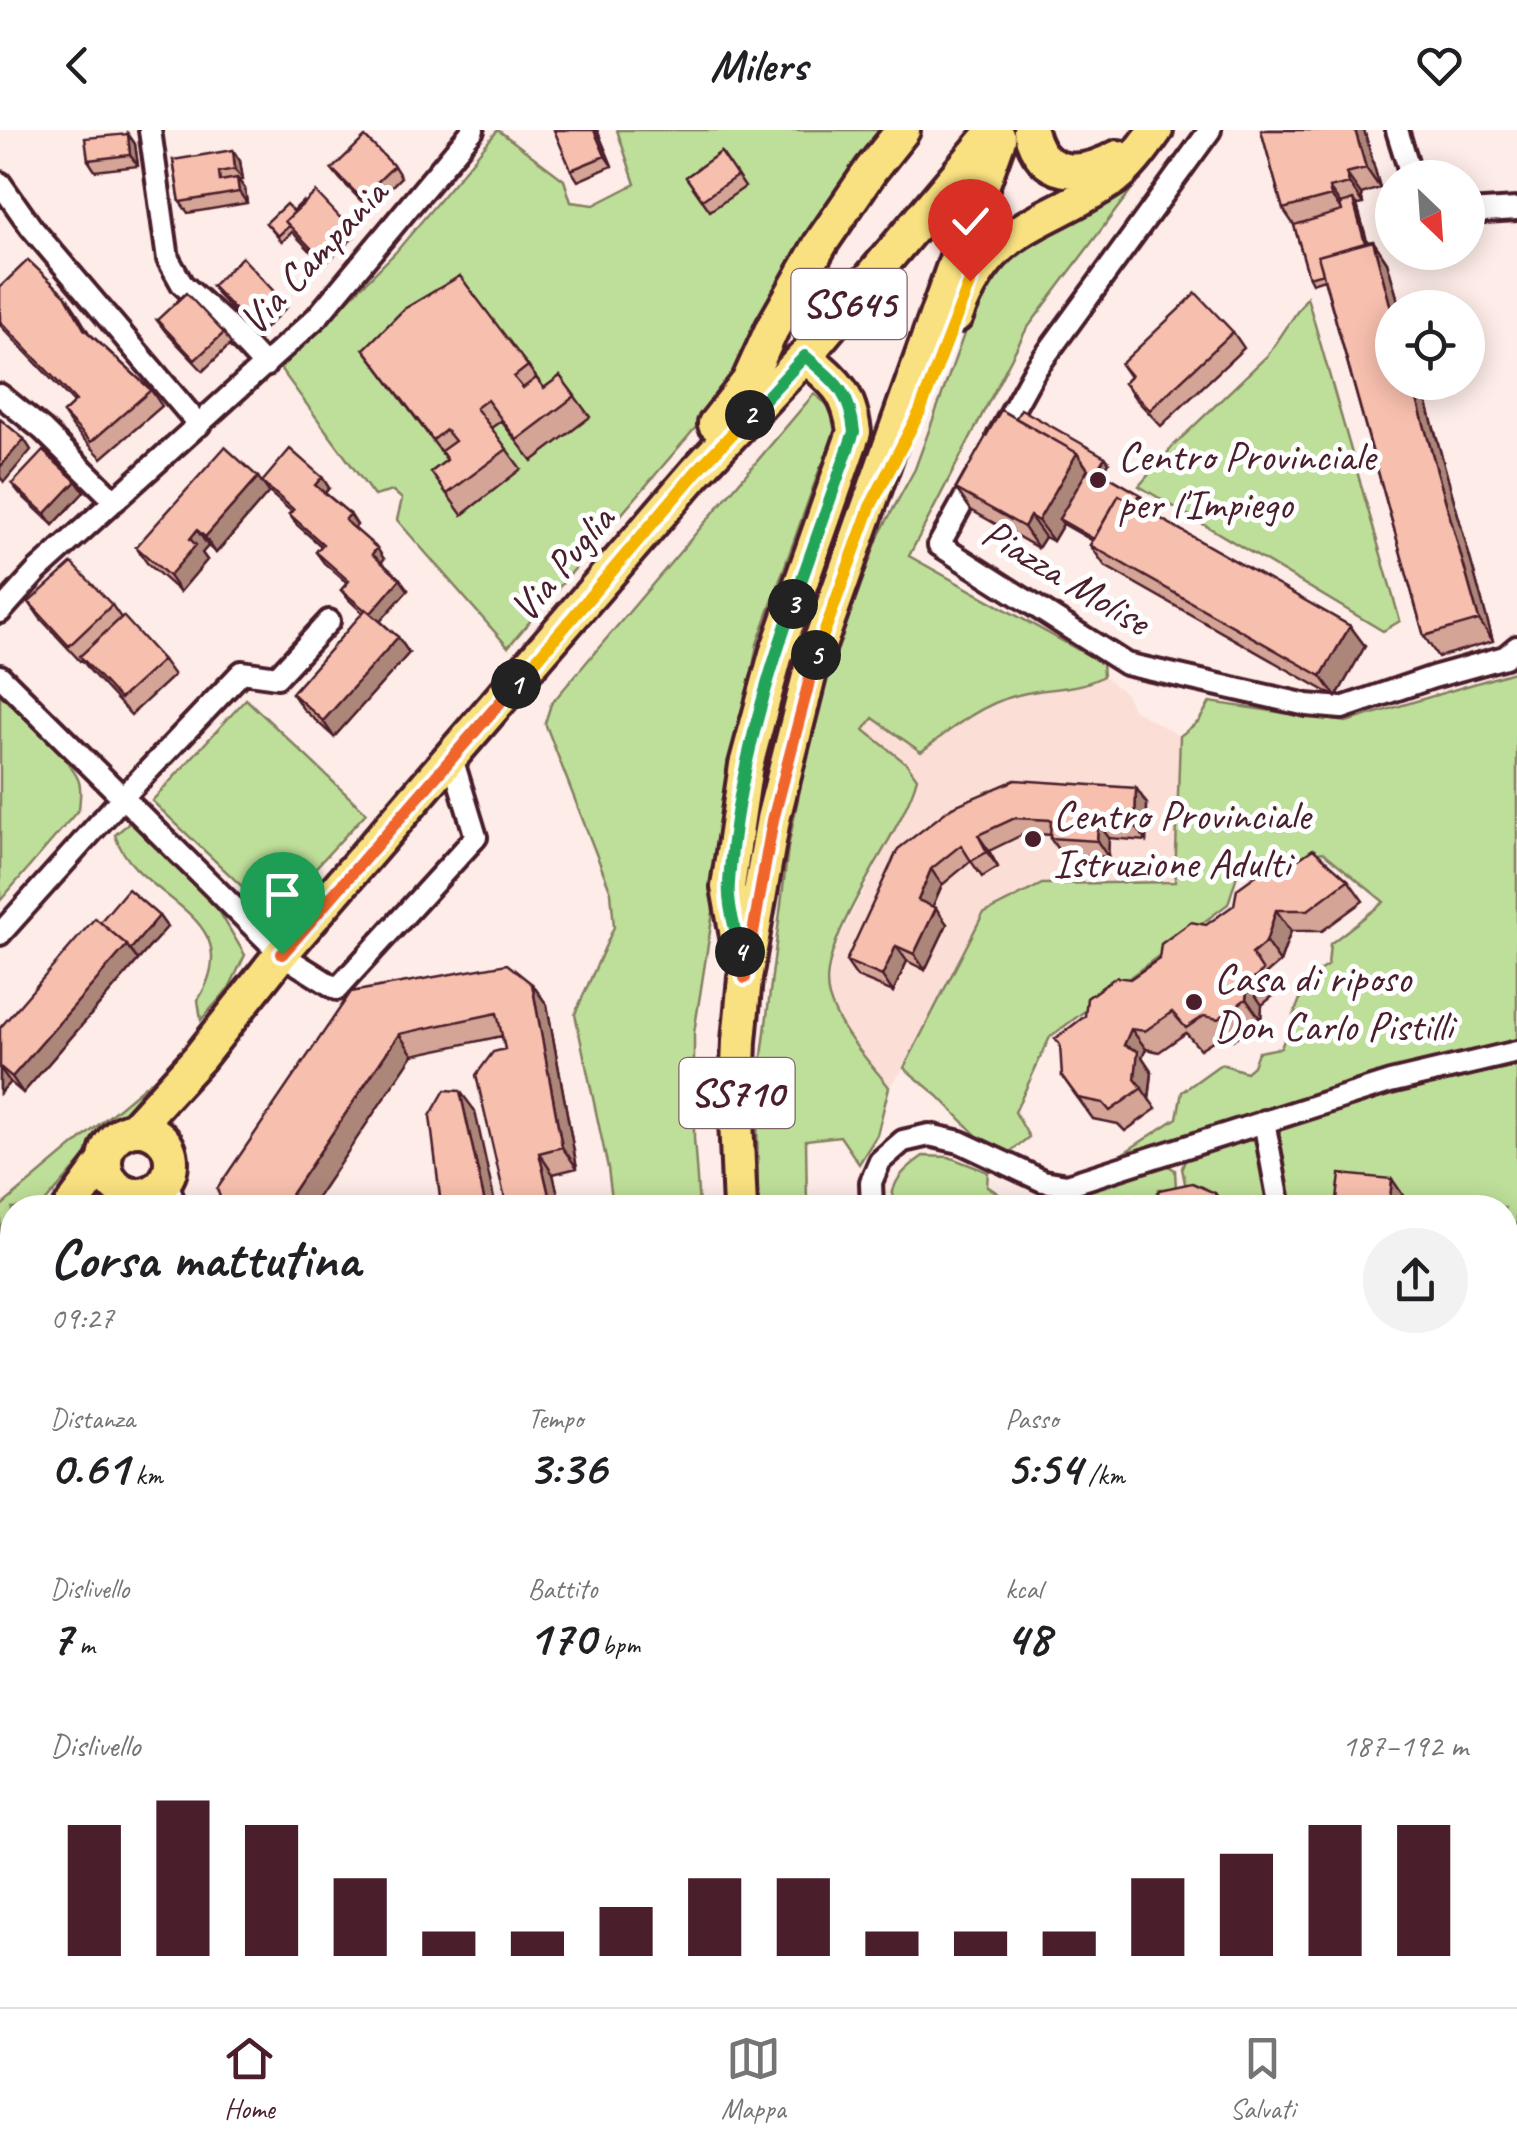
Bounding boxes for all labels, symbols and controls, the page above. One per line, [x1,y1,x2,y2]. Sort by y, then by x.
text: Milers [710,37,807,94]
icon: back [50,38,105,93]
icon: heart [1412,38,1467,93]
north arrow [1375,160,1485,270]
map controls [1375,160,1485,400]
street label: Via Campania [227,165,401,346]
pin [928,179,1013,282]
icon: check [943,194,998,249]
road number: SS645 [792,269,906,339]
button: locate [1375,290,1485,400]
pin: 2 [725,390,775,440]
text: 2 [744,397,756,432]
place label: Centro Provinciale per l'Impiego [1118,430,1379,531]
marker: Centro Provinciale per l'Impiego [1087,469,1109,491]
street label: Via Puglia [498,492,628,633]
street label: Piazza Molise [972,506,1162,649]
pin: 3 [768,579,818,629]
text: 3 [787,586,799,621]
pin: 5 [791,630,841,680]
text: 5 [810,637,822,672]
pin: 1 [491,659,541,709]
text: 1 [510,666,522,701]
place label: Centro Provinciale Istruzione Adulti [1053,789,1314,890]
marker: Centro Provinciale Istruzione Adulti [1022,828,1044,850]
pin [240,852,325,955]
icon: arrive [255,867,310,922]
pin: 4 [715,927,765,977]
text: 4 [734,934,746,969]
place label: Casa di riposo Don Carlo Pistilli [1214,952,1458,1053]
marker: Casa di riposo Don Carlo Pistilli [1183,991,1205,1013]
road number: SS710 [680,1058,794,1128]
text: Corsa mattutina [50,1224,359,1294]
button: share [1363,1228,1468,1333]
text: 09:27 [50,1297,114,1338]
text: Distanza [50,1401,135,1436]
text: Tempo [528,1401,583,1436]
text: Passo [1005,1401,1058,1436]
text: 0.61 [50,1436,128,1499]
text: 3:36 [528,1436,606,1499]
text: 5:54 [1005,1436,1081,1499]
text: km [128,1457,163,1492]
text: /km [1081,1457,1125,1492]
text: Dislivello [50,1571,129,1606]
text: Battito [528,1571,597,1606]
text: kcal [1005,1571,1042,1606]
text: 7 [50,1606,72,1669]
text: 170 [528,1606,595,1669]
text: 48 [1005,1606,1050,1669]
text: m [72,1627,95,1662]
text: bpm [595,1627,640,1662]
text: Dislivello [50,1725,140,1766]
text: 187–192 m [1342,1725,1468,1766]
tab: Home [222,2031,277,2126]
tab: Mappa [721,2031,786,2126]
tab: Salvati [1230,2031,1295,2126]

